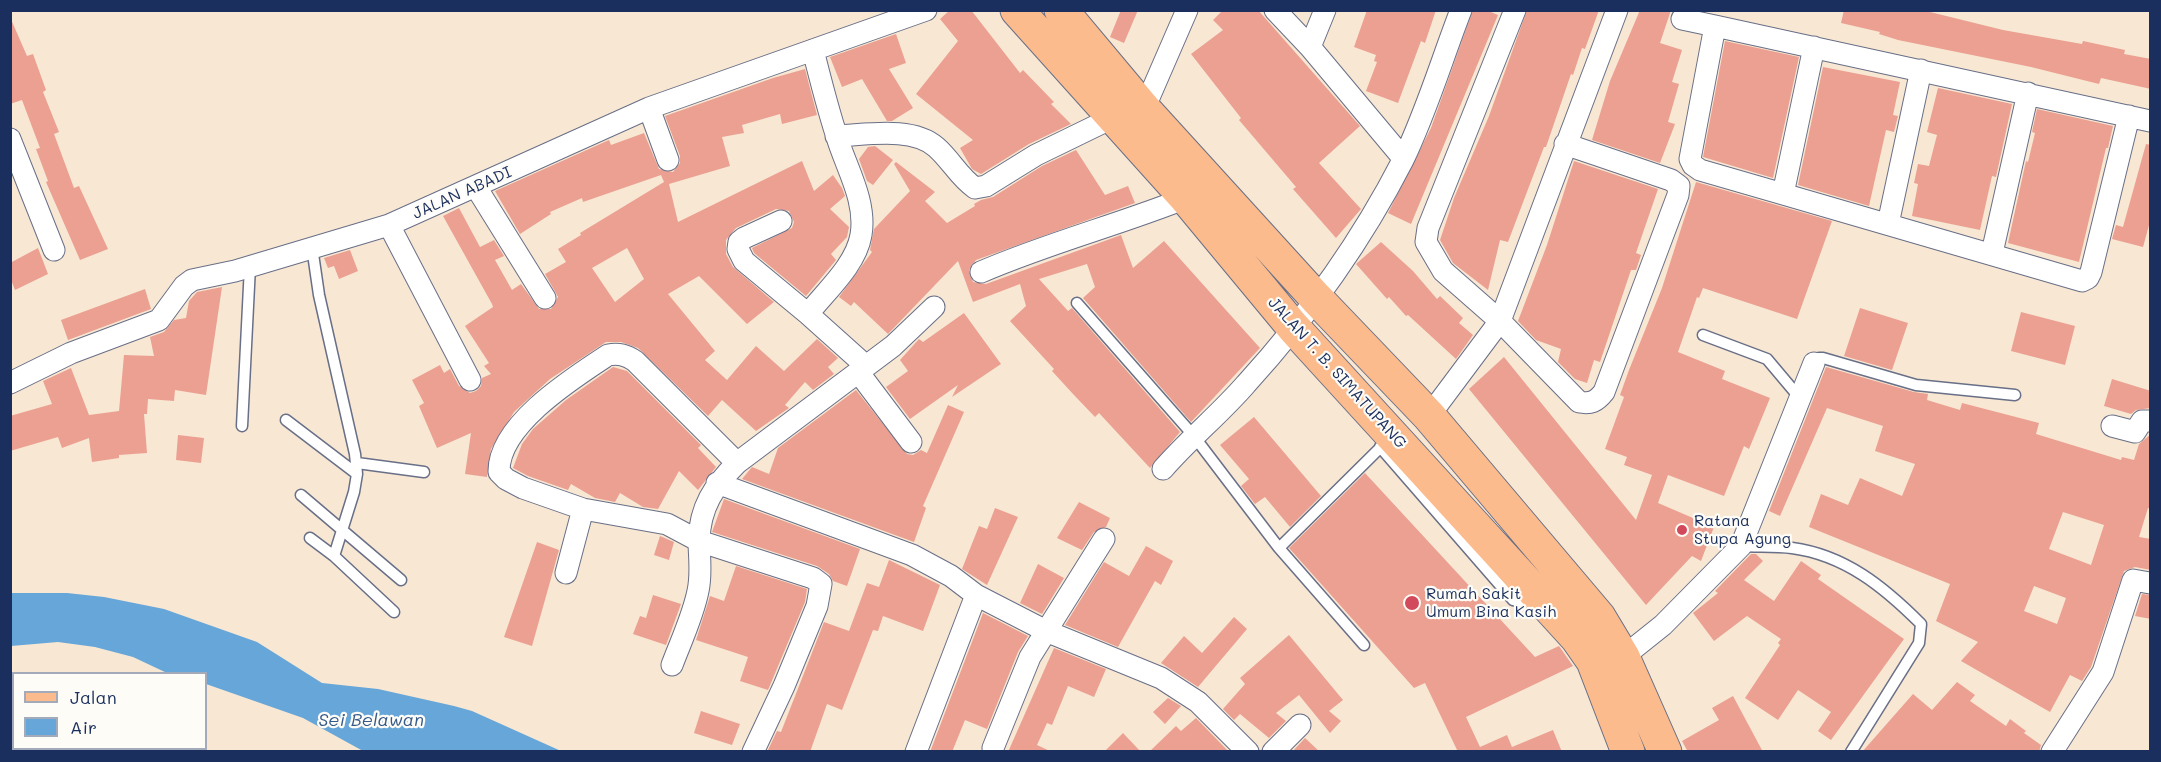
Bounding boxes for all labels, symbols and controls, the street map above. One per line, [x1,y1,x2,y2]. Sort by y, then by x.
street label: JALAN ABADI [410,163,514,223]
street label: JALAN T. B. SIMATUPANG [1264,293,1410,453]
place label: Ratana Stupa Agung [1694,511,1791,549]
marker: Ratana Stupa Agung [1675,523,1689,537]
place label: Rumah Sakit Umum Bina Kasih [1426,584,1556,622]
marker: Rumah Sakit Umum Bina Kasih [1403,594,1421,612]
legend [12,672,207,750]
text: Jalan [70,685,117,709]
water label: Sei Belawan [318,709,424,731]
text: Air [70,715,97,739]

